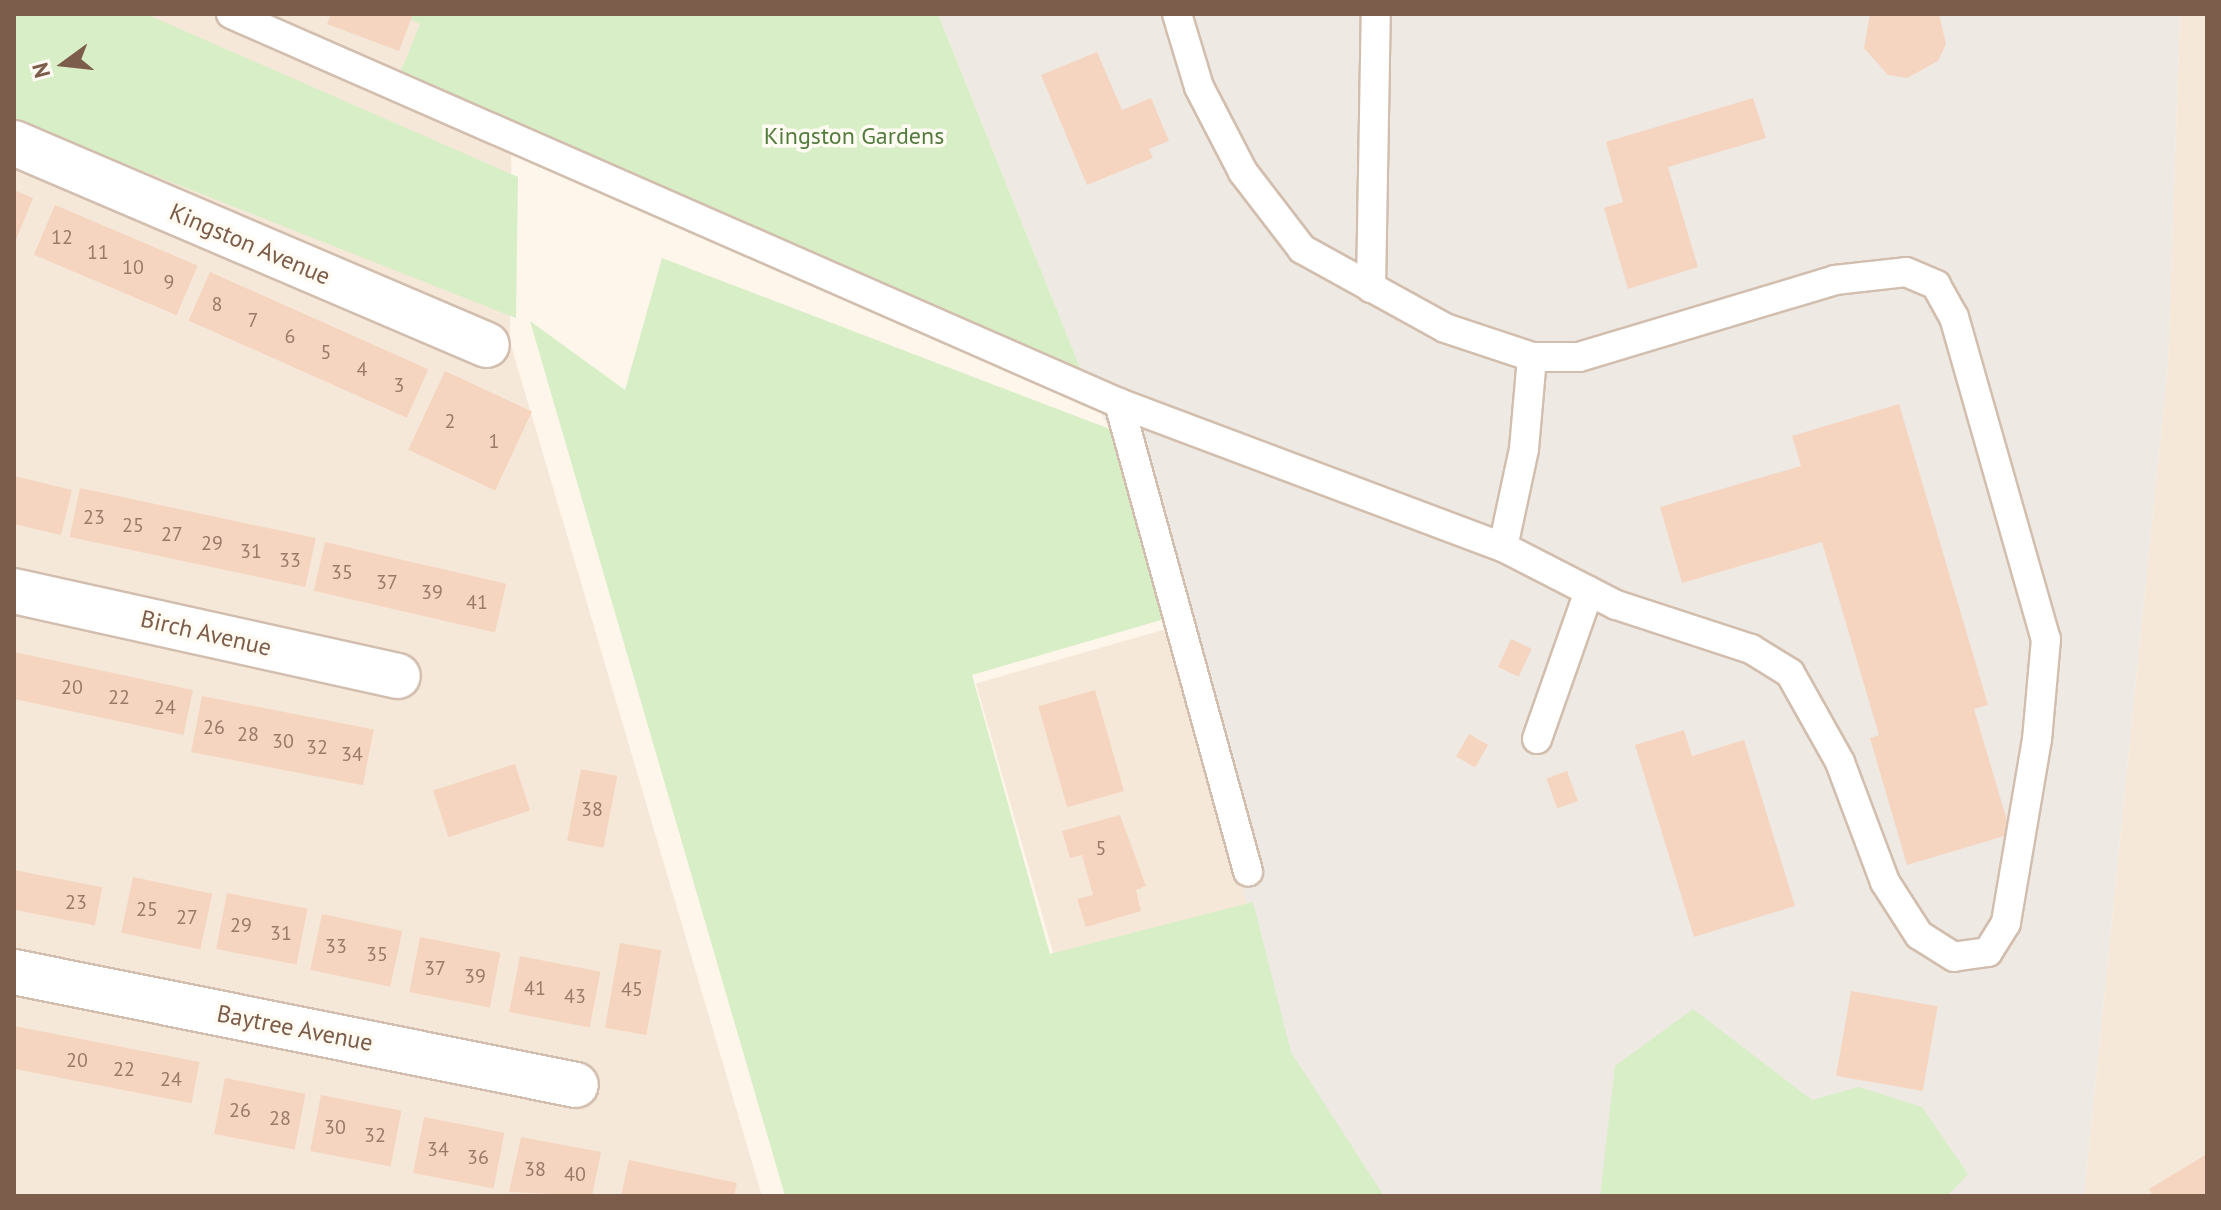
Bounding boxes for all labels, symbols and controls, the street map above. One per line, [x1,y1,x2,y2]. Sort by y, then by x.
north arrow [24,24,104,104]
text: N [25,60,56,81]
park label: Kingston Gardens [764,122,944,150]
street label: Kingston Avenue [165,197,335,291]
house number: 12 [51,225,73,249]
house number: 11 [87,240,109,264]
house number: 10 [122,255,144,279]
house number: 9 [164,270,174,294]
house number: 8 [212,292,222,316]
house number: 7 [248,308,258,332]
house number: 6 [285,324,295,348]
house number: 5 [321,340,331,364]
house number: 4 [357,357,367,381]
house number: 3 [394,373,404,397]
house number: 2 [445,409,455,433]
house number: 1 [489,429,499,453]
house number: 23 [83,505,105,529]
house number: 25 [122,513,144,537]
house number: 27 [161,522,183,546]
house number: 29 [201,531,223,555]
house number: 31 [240,539,262,563]
house number: 33 [279,548,301,572]
house number: 35 [331,560,353,584]
house number: 37 [376,570,398,594]
house number: 39 [421,580,443,604]
house number: 41 [466,590,488,614]
street label: Birch Avenue [138,604,274,662]
house number: 20 [61,675,83,699]
house number: 22 [108,685,130,709]
house number: 24 [154,695,176,719]
house number: 26 [203,715,225,739]
house number: 28 [237,722,259,746]
house number: 30 [272,729,294,753]
house number: 32 [306,735,328,759]
house number: 34 [341,742,363,766]
house number: 38 [581,797,603,821]
house number: 5 [1096,836,1106,860]
house number: 23 [65,890,87,914]
house number: 25 [136,897,158,921]
house number: 27 [176,905,198,929]
house number: 29 [230,913,252,937]
house number: 31 [270,921,292,945]
house number: 33 [325,934,347,958]
house number: 35 [366,942,388,966]
house number: 37 [424,956,446,980]
house number: 39 [464,964,486,988]
house number: 41 [524,976,546,1000]
house number: 45 [621,977,643,1001]
house number: 43 [564,984,586,1008]
street label: Baytree Avenue [214,999,376,1057]
house number: 20 [66,1048,88,1072]
house number: 22 [113,1057,135,1081]
house number: 24 [160,1067,182,1091]
house number: 26 [229,1098,251,1122]
house number: 28 [269,1106,291,1130]
house number: 30 [324,1115,346,1139]
house number: 32 [364,1123,386,1147]
house number: 34 [427,1137,449,1161]
house number: 36 [467,1145,489,1169]
house number: 38 [524,1157,546,1181]
house number: 40 [564,1162,586,1186]

